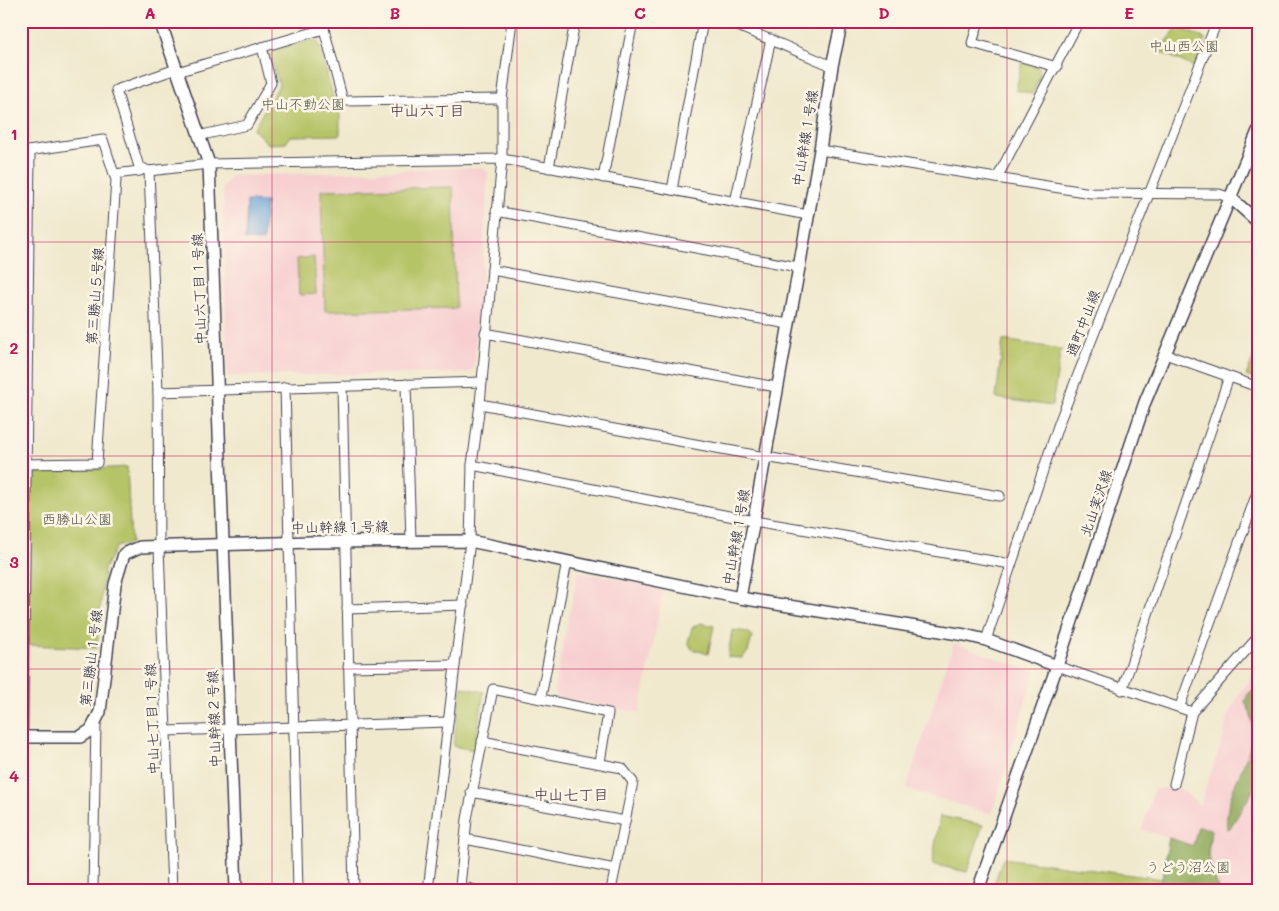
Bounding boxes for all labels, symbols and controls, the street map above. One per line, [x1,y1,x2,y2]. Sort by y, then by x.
text: A [144,2,156,23]
text: B [390,2,400,23]
text: C [634,2,646,23]
text: D [878,2,890,23]
text: E [1124,2,1134,23]
park label: 中山西公園 [1149,36,1219,55]
street label: 中山幹線１号線 [787,88,822,188]
park label: 中山不動公園 [261,94,345,113]
district label: 中山六丁目 [389,100,465,120]
text: 1 [10,123,18,144]
street label: 中山六丁目１号線 [187,233,210,345]
street label: 第三勝山５号線 [82,246,107,346]
street label: 通町中山線 [1061,287,1104,359]
text: 2 [10,337,19,358]
street label: 北山実沢線 [1075,467,1116,539]
street label: 中山幹線１号線 [718,487,753,587]
park label: 西勝山公園 [42,509,112,528]
street label: 中山幹線１号線 [291,516,389,537]
text: 3 [9,551,19,572]
street label: 第三勝山１号線 [75,608,106,708]
street label: 中山七丁目１号線 [140,663,163,775]
street label: 中山幹線２号線 [202,670,225,768]
text: 4 [9,765,19,786]
district label: 中山七丁目 [533,784,609,804]
park label: うどう沼公園 [1146,857,1230,876]

